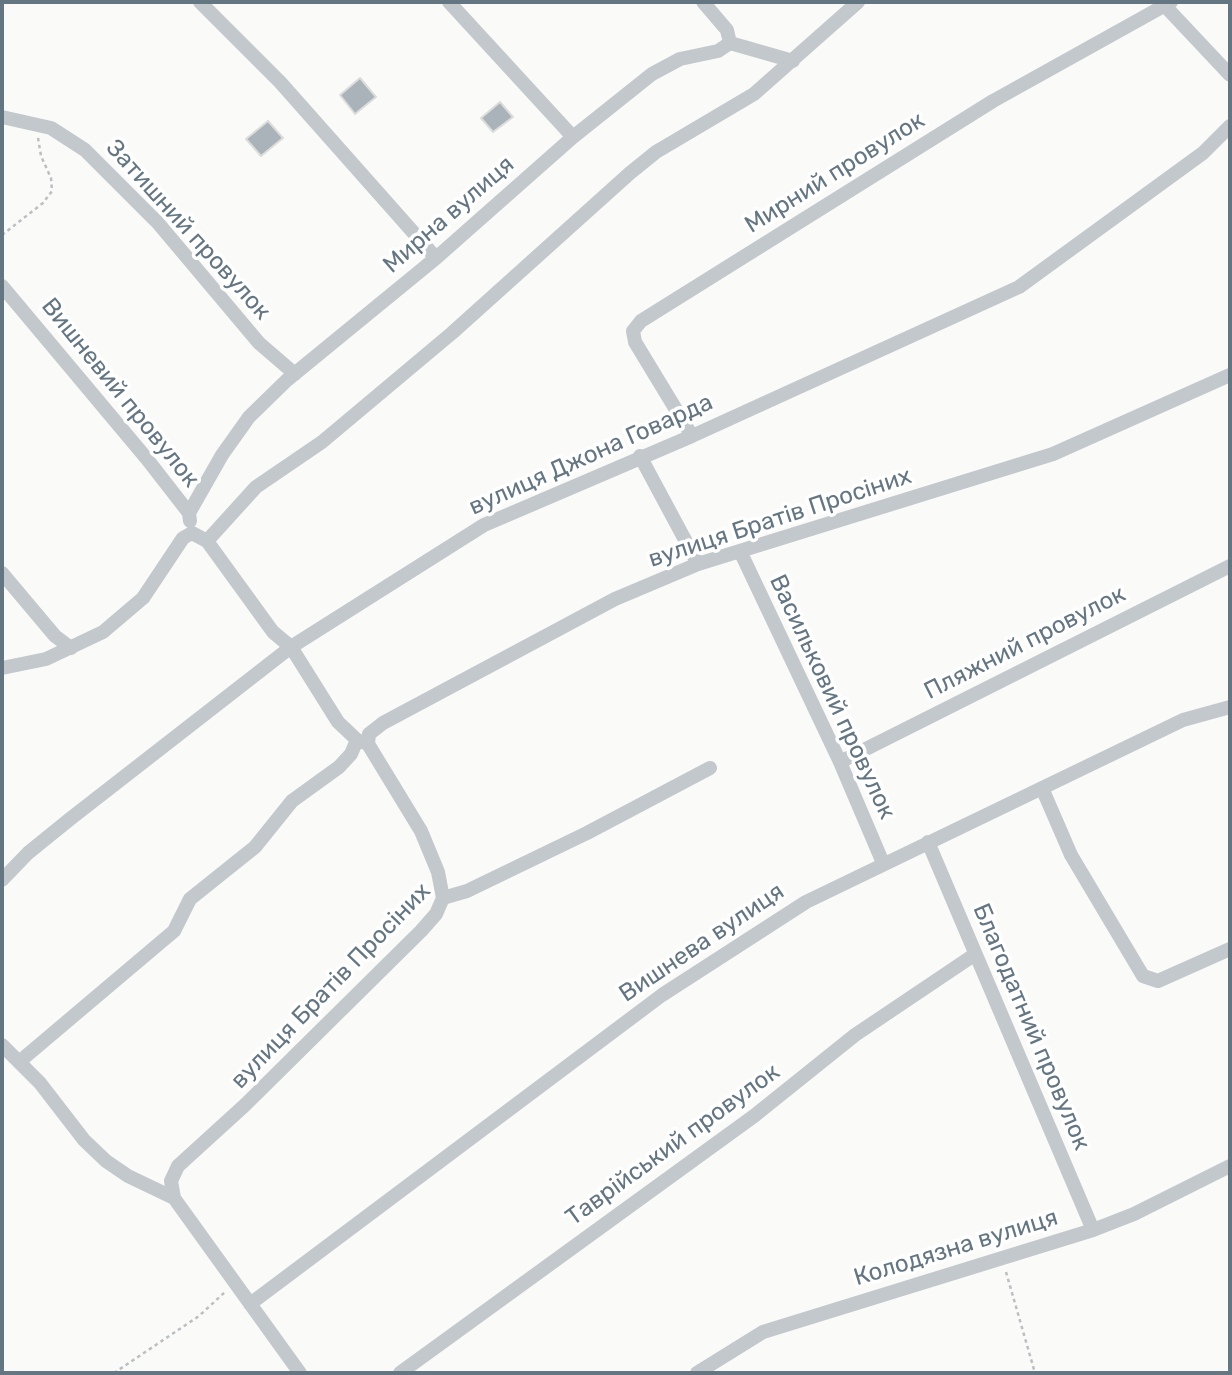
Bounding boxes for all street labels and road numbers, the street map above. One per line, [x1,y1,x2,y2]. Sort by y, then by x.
street label: Мирний провулок [740,106,930,240]
street label: Затишний провулок [100,134,276,326]
street label: Мирна вулиця [378,150,520,280]
street label: Вишневий провулок [35,293,205,493]
street label: вулиця Джона Говарда [465,388,717,522]
street label: вулиця Братів Просіних [645,462,915,574]
street label: Васильковий провулок [763,570,901,824]
street label: Пляжний провулок [920,580,1130,706]
street label: вулиця Братів Просіних [225,877,437,1095]
street label: Вишнева вулиця [614,877,790,1009]
street label: Благодатний провулок [966,900,1096,1154]
street label: Таврійський провулок [560,1058,786,1232]
street label: Колодязна вулиця [851,1203,1061,1293]

